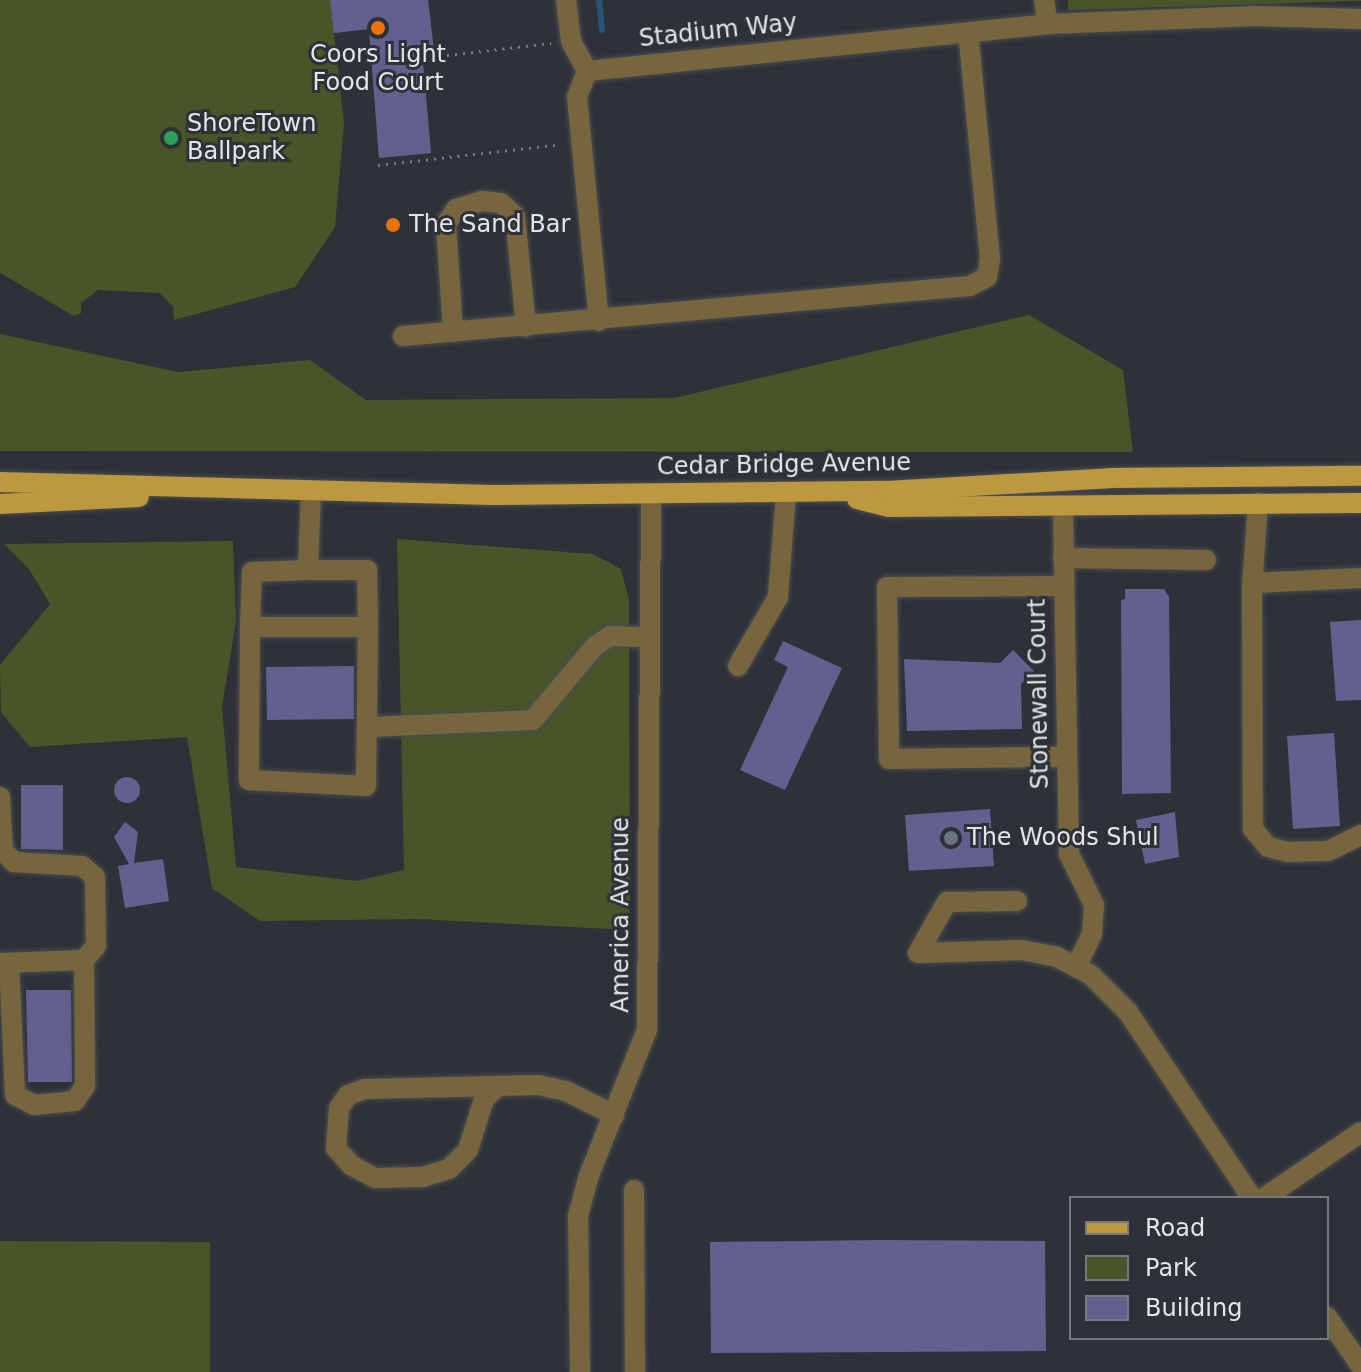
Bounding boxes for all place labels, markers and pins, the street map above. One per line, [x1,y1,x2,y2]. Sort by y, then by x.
marker: Coors Light Food Court [369,19,387,37]
place label: Coors Light Food Court [310,41,446,97]
place label: ShoreTown Ballpark [187,110,316,166]
marker: ShoreTown Ballpark [162,129,180,147]
place label: The Sand Bar [409,211,570,239]
marker: The Sand Bar [384,216,402,234]
place label: The Woods Shul [967,824,1159,852]
marker: The Woods Shul [942,829,960,847]

